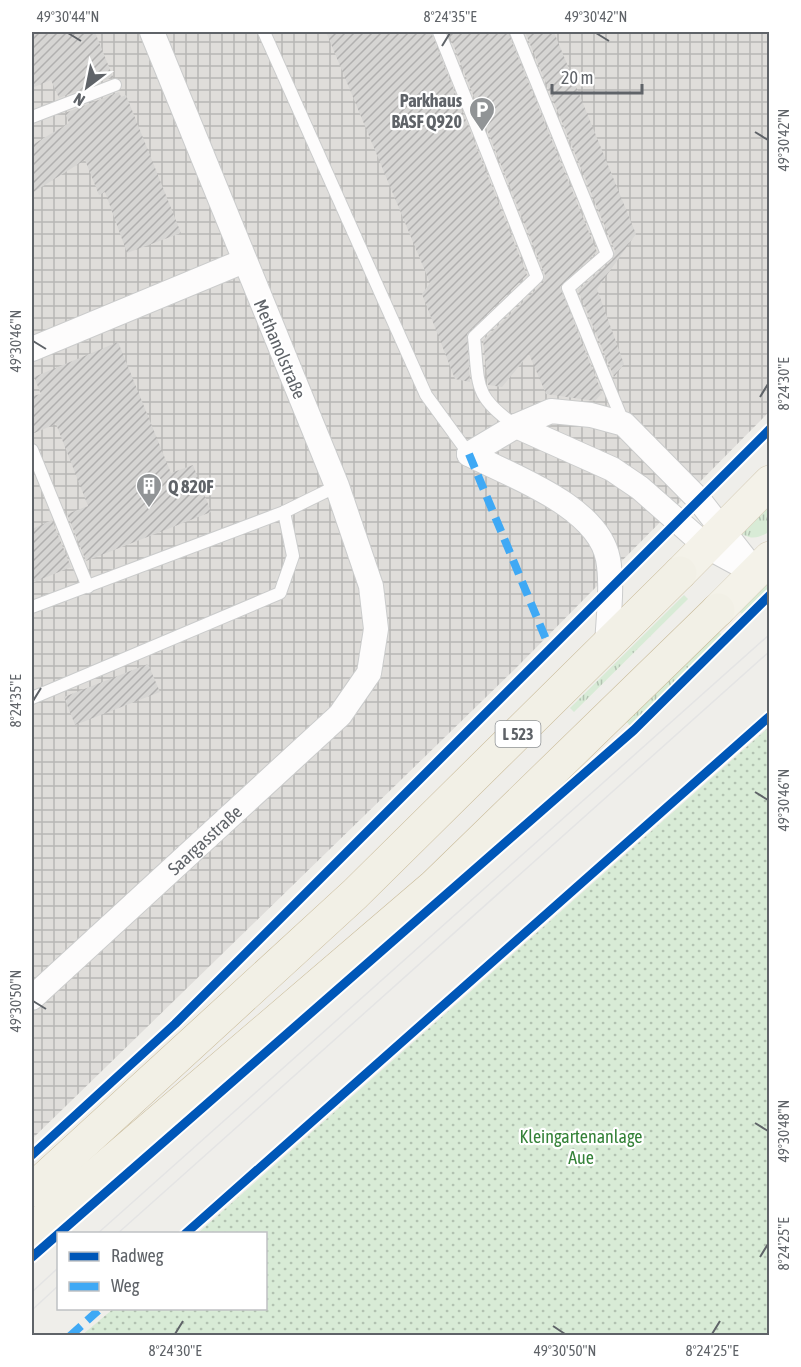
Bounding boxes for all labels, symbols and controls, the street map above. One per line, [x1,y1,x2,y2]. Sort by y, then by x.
text: 49°30'44"N [37,8,99,25]
text: 8°24'35"E [423,8,477,25]
text: 49°30'42"N [565,8,627,25]
north arrow [57,57,117,117]
scale bar [552,57,642,95]
text: 20 m [561,67,593,88]
text: N [70,90,88,110]
place label: Parkhaus BASF Q920 [391,90,463,132]
parking icon: Parkhaus BASF Q920 [467,95,497,133]
text: 49°30'42"N [775,109,792,171]
street label: Methanolstraße [250,296,310,402]
text: 49°30'46"N [7,310,24,372]
text: 8°24'30"E [775,357,792,411]
building icon: Q 820F [134,471,164,509]
place label: Q 820F [168,476,214,497]
text: 8°24'35"E [7,674,24,728]
road number: L 523 [496,721,540,747]
text: 49°30'46"N [775,769,792,831]
street label: Saargasstraße [163,801,246,879]
text: 49°30'50"N [7,970,24,1032]
text: 49°30'48"N [775,1100,792,1162]
park label: Kleingartenanlage Aue [519,1126,643,1168]
text: 8°24'25"E [775,1217,792,1271]
legend [57,1232,267,1310]
text: Radweg [111,1245,164,1266]
text: Weg [111,1275,140,1296]
text: 8°24'30"E [148,1342,202,1359]
text: 49°30'50"N [534,1342,596,1359]
text: 8°24'25"E [685,1342,739,1359]

